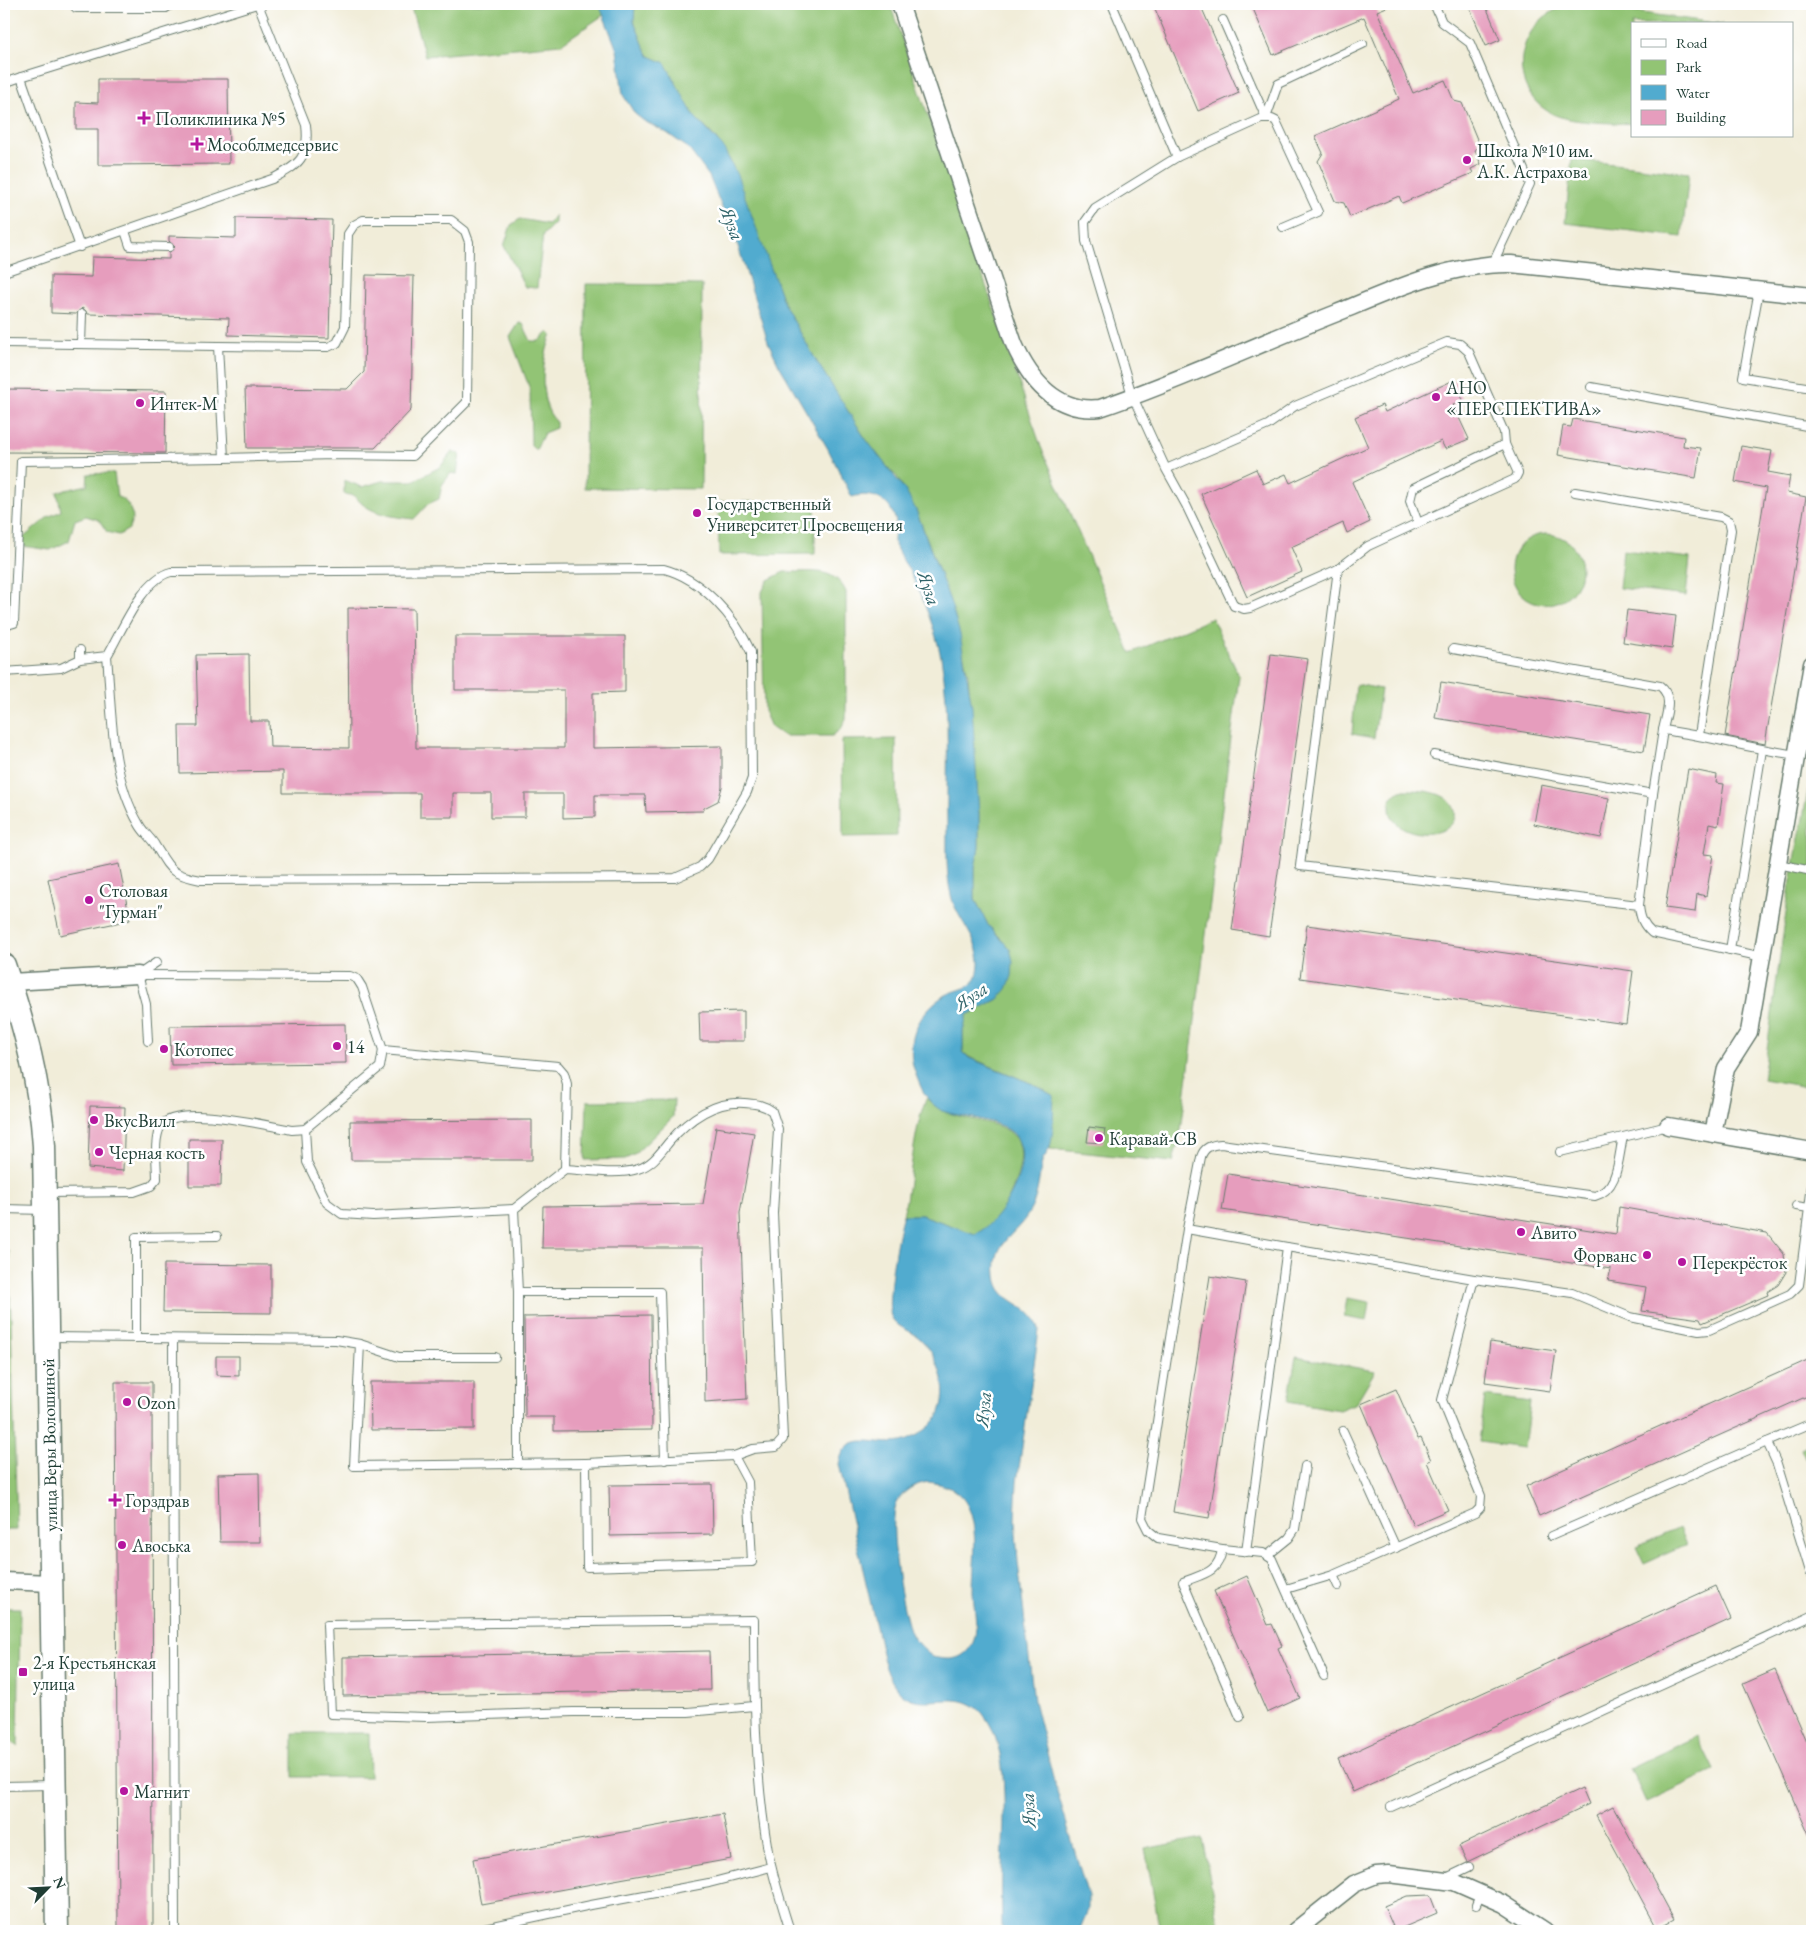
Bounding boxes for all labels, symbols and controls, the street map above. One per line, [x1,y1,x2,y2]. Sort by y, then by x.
legend [1631,22,1794,138]
text: Road [1676,33,1708,52]
text: Park [1676,57,1703,76]
text: Water [1676,83,1710,102]
place label: Поликлиника №5 [155,107,286,130]
text: Building [1676,107,1726,126]
marker: Поликлиника №5 [137,111,151,125]
place label: Мособлмедсервис [207,133,339,156]
marker: Мособлмедсервис [191,138,203,150]
place label: Школа №10 им. А.К. Астрахова [1476,139,1593,183]
marker: Школа №10 им. А.К. Астрахова [1461,154,1473,166]
water label: Яуза [713,200,750,244]
place label: АНО «ПЕРСПЕКТИВА» [1445,376,1602,420]
marker: АНО «ПЕРСПЕКТИВА» [1430,391,1442,403]
place label: Интек-М [150,392,218,415]
marker: Интек-М [134,397,146,409]
place label: Государственный Университет Просвещения [706,492,903,536]
marker: Государственный Университет Просвещения [691,507,703,519]
water label: Яуза [911,565,947,609]
place label: Столовая "Гурман" [99,879,168,923]
marker: Столовая "Гурман" [83,894,95,906]
water label: Яуза [948,976,993,1017]
place label: 14 [347,1035,365,1058]
place label: Котопес [174,1038,234,1061]
marker: 14 [331,1040,343,1052]
marker: Котопес [158,1043,170,1055]
place label: ВкусВилл [104,1109,176,1132]
marker: ВкусВилл [88,1114,100,1126]
place label: Каравай-СВ [1109,1127,1197,1150]
marker: Каравай-СВ [1093,1132,1105,1144]
place label: Черная кость [109,1141,205,1164]
marker: Черная кость [93,1146,105,1158]
place label: Авито [1530,1221,1577,1244]
marker: Авито [1515,1226,1527,1238]
place label: Форванс [1573,1244,1637,1267]
marker: Форванс [1641,1249,1653,1261]
place label: Перекрёсток [1692,1251,1788,1274]
marker: Перекрёсток [1676,1256,1688,1268]
street label: улица Веры Волошиной [36,1358,62,1532]
water label: Яуза [969,1390,997,1430]
place label: Ozon [137,1391,176,1414]
marker: Ozon [121,1396,133,1408]
place label: Горздрав [125,1489,190,1512]
marker: Горздрав [109,1494,121,1506]
place label: Авоська [131,1534,191,1557]
marker: Авоська [116,1539,128,1551]
place label: 2-я Крестьянская улица [33,1651,156,1695]
marker: 2-я Крестьянская улица [17,1666,29,1678]
place label: Магнит [134,1780,190,1803]
marker: Магнит [118,1785,130,1797]
water label: Яуза [1015,1792,1042,1830]
north arrow [22,1862,72,1912]
text: N [49,1874,71,1892]

